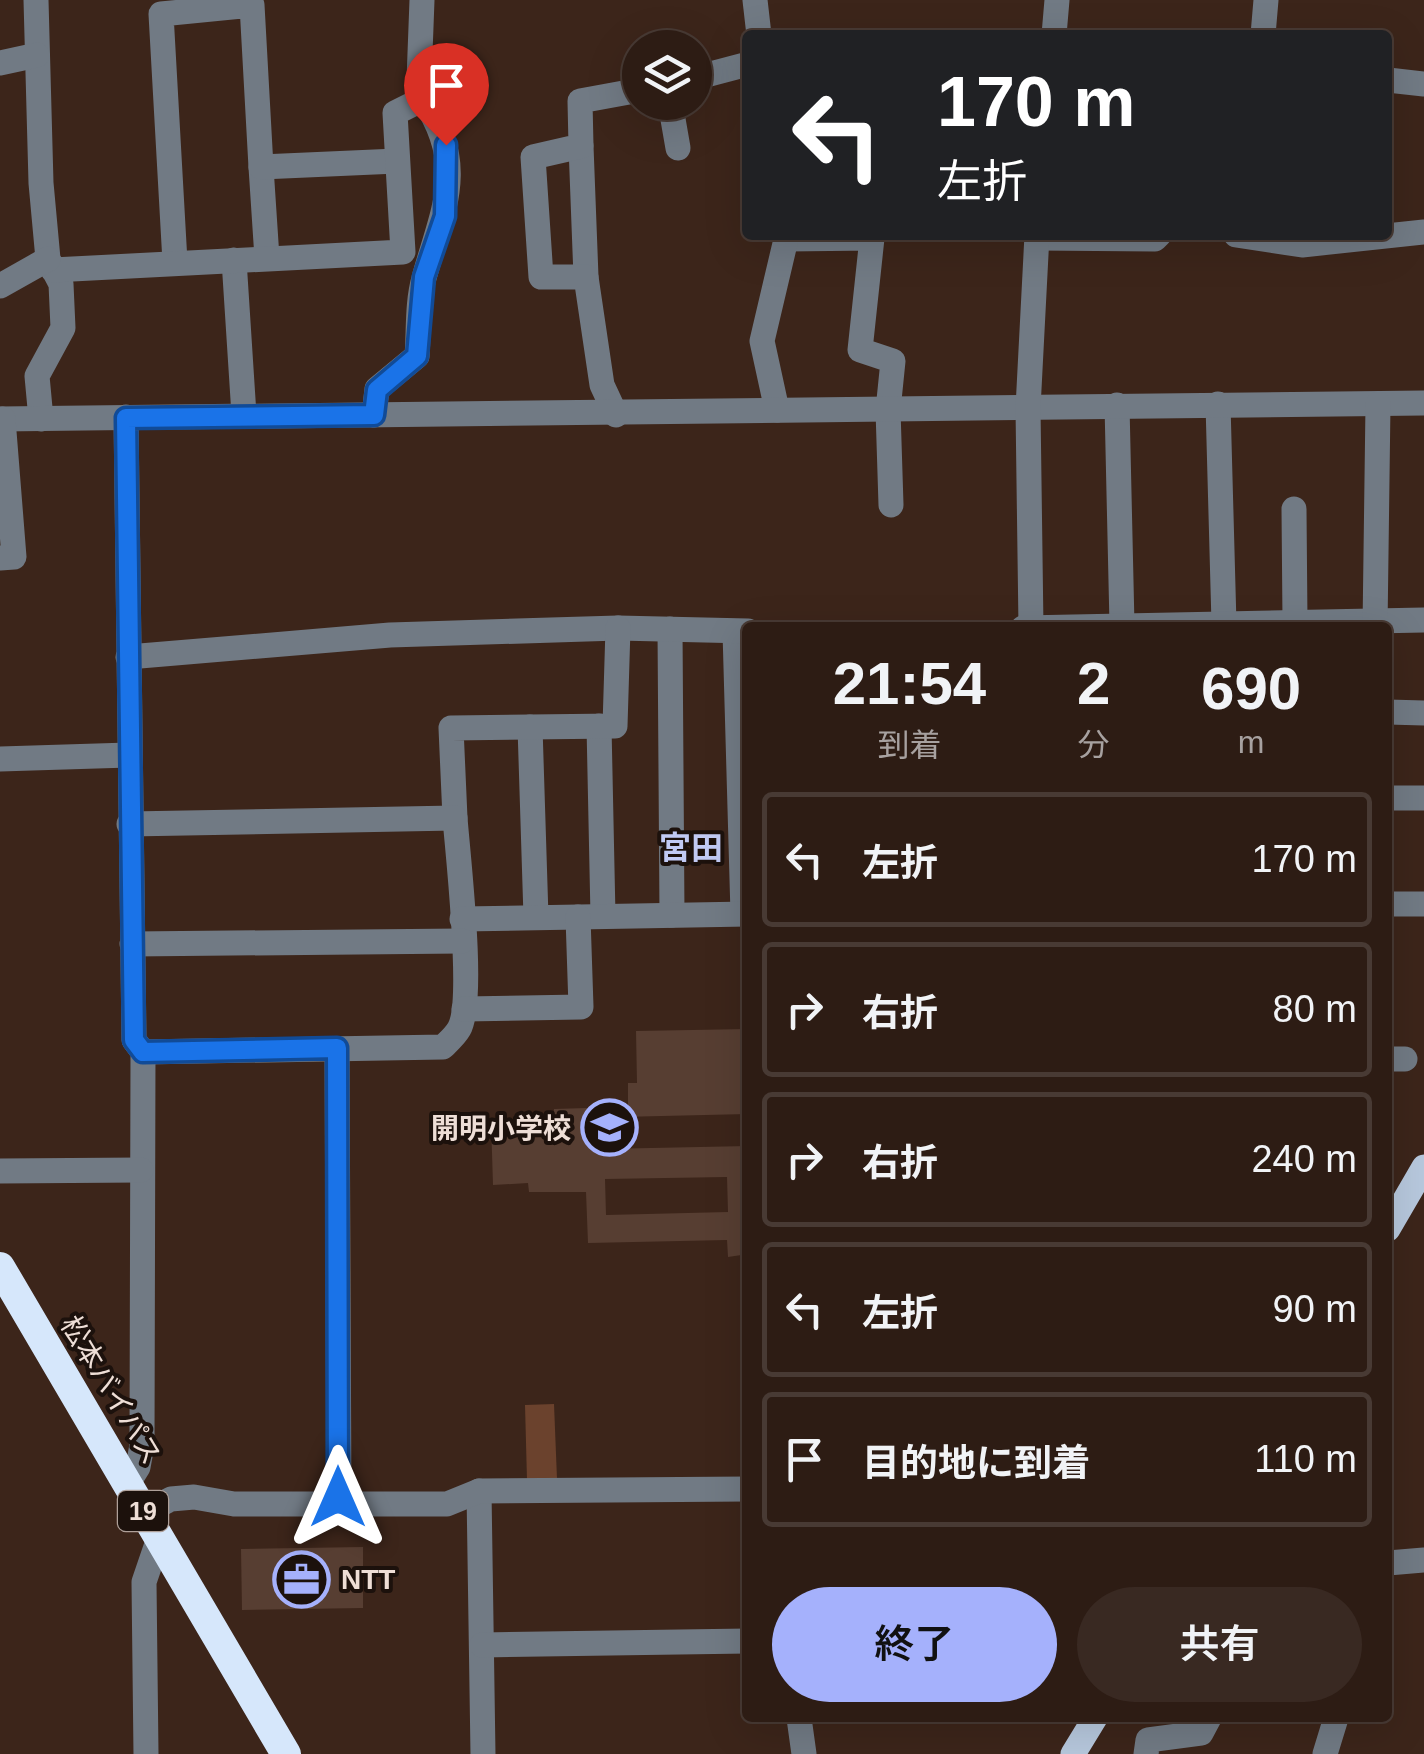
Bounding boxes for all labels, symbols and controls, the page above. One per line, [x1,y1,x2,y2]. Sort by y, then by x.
map controls [622,30,712,120]
button: layers [622,30,712,120]
pin [404,43,489,146]
icon: arrive [419,58,474,113]
text: 170 m [937,63,1135,141]
icon: left [772,70,902,200]
text: 左折 [937,156,1027,207]
text: 21:54 [833,650,986,717]
text: 2 [1077,650,1110,717]
text: 690 [1201,655,1301,722]
text: m [1238,724,1264,760]
text: 到着 [877,727,941,763]
text: 分 [1078,727,1110,763]
district label: 宮田 [659,830,723,866]
icon: left [777,832,832,887]
text: 170 m [1251,838,1357,880]
text: 左折 [862,842,938,884]
icon: right [777,982,832,1037]
text: 80 m [1273,988,1357,1030]
text: 右折 [862,992,938,1034]
school or university icon: 開明小学校 [580,1098,640,1158]
place label: 開明小学校 [431,1113,571,1144]
icon: right [777,1132,832,1187]
text: 240 m [1251,1138,1357,1180]
text: 右折 [862,1142,938,1184]
icon: left [777,1282,832,1337]
text: 90 m [1273,1288,1357,1330]
text: 左折 [862,1292,938,1334]
street label: 松本バイパス [55,1310,167,1470]
icon: arrive [777,1432,832,1487]
text: 110 m [1254,1438,1357,1480]
text: 目的地に到着 [862,1442,1090,1484]
position arrow [286,1445,390,1549]
road number: 19 [118,1491,168,1531]
office icon: NTT [272,1549,332,1609]
place label: NTT [341,1564,395,1595]
button: 終了 [772,1587,1057,1702]
button: 共有 [1077,1587,1362,1702]

